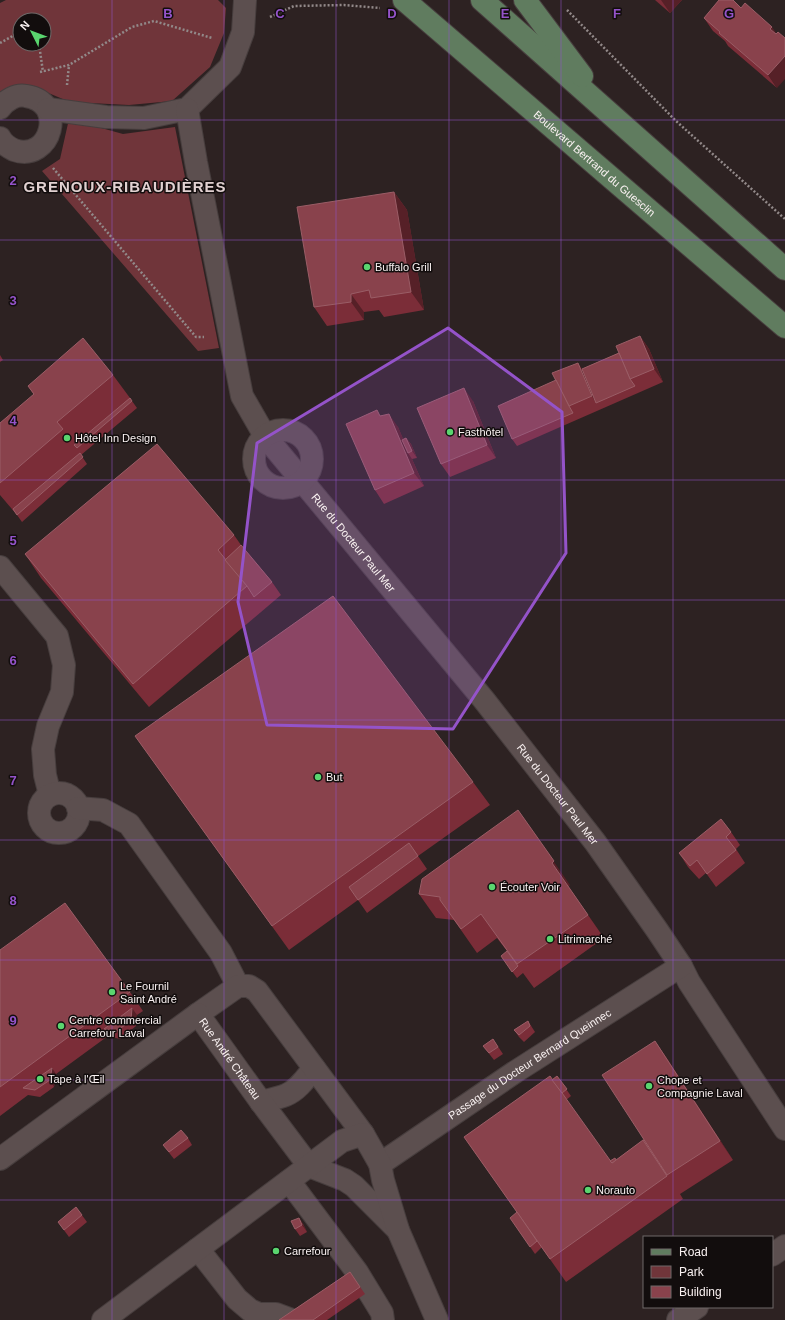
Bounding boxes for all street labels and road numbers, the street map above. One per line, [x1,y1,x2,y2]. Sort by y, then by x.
street label: Boulevard Bertrand du Guesclin [531,108,658,219]
street label: Rue du Docteur Paul Mer [309,491,398,595]
street label: Rue du Docteur Paul Mer [515,742,601,847]
street label: Passage du Docteur Bernard Queinnec [446,1006,614,1122]
street label: Rue André Château [197,1016,263,1101]

